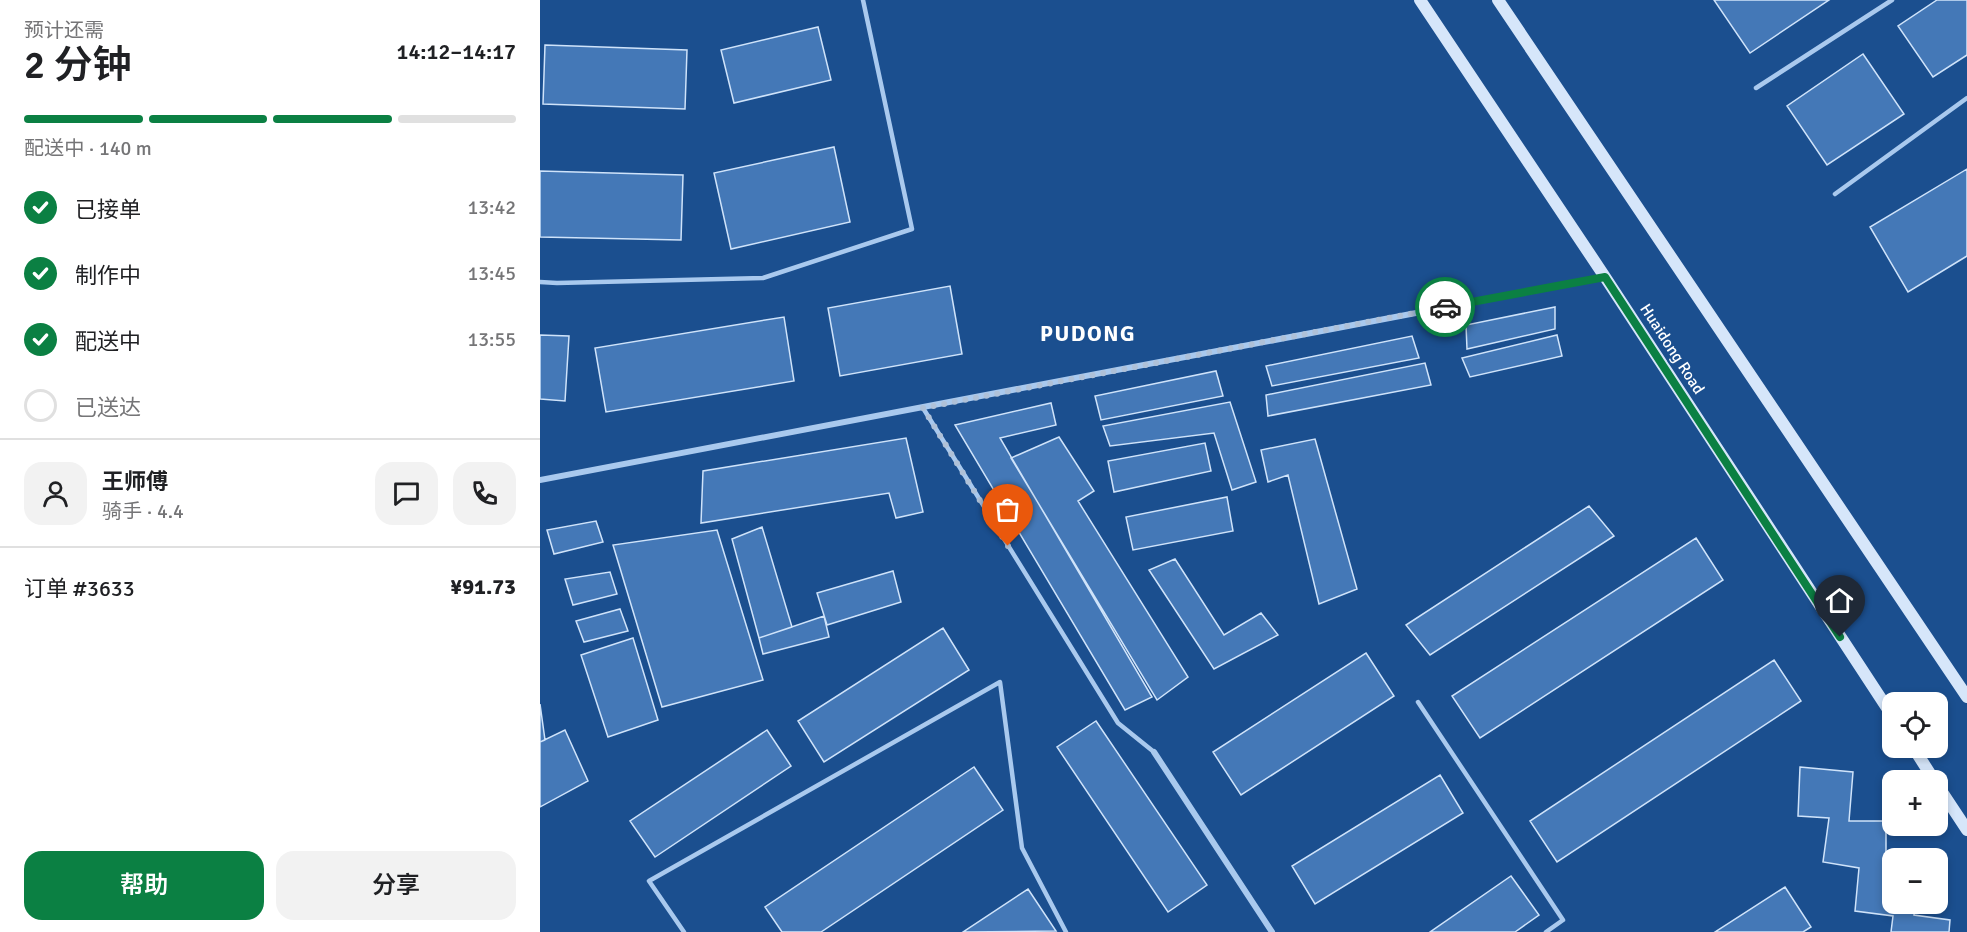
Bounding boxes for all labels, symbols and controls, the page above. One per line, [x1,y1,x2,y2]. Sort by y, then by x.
text: 预计还需 [24,18,104,43]
text: 14:12–14:17 [397,38,516,65]
text: 2 分钟 [24,41,132,89]
text: 配送中 · 140 m [24,136,152,161]
icon: check [24,191,57,224]
text: 13:42 [467,195,516,220]
text: 已接单 [75,196,141,223]
icon: check [24,257,57,290]
text: 13:45 [467,261,516,286]
text: 制作中 [75,262,141,289]
courier [1415,277,1475,337]
icon: car [1429,291,1462,324]
street label: Huaidong Road [1635,300,1709,398]
district label: PUDONG [1040,320,1136,347]
icon: check [24,323,57,356]
text: 13:55 [467,327,516,352]
text: 配送中 [75,328,141,355]
text: 已送达 [75,394,141,421]
button: person [24,462,87,525]
button: chat [375,462,438,525]
button: phone [453,462,516,525]
text: 王师傅 [102,468,168,495]
pin [982,484,1033,546]
icon: bag [991,493,1024,526]
text: 骑手 · 4.4 [102,499,184,524]
text: ¥91.73 [450,573,516,600]
text: 订单 #3633 [24,575,135,602]
pin [1814,575,1865,637]
icon: home [1823,584,1856,617]
map controls [1882,692,1948,914]
button: locate [1882,692,1948,758]
button: + [1882,770,1948,836]
button: − [1882,848,1948,914]
button: 帮助 [24,851,264,920]
button: 分享 [276,851,516,920]

